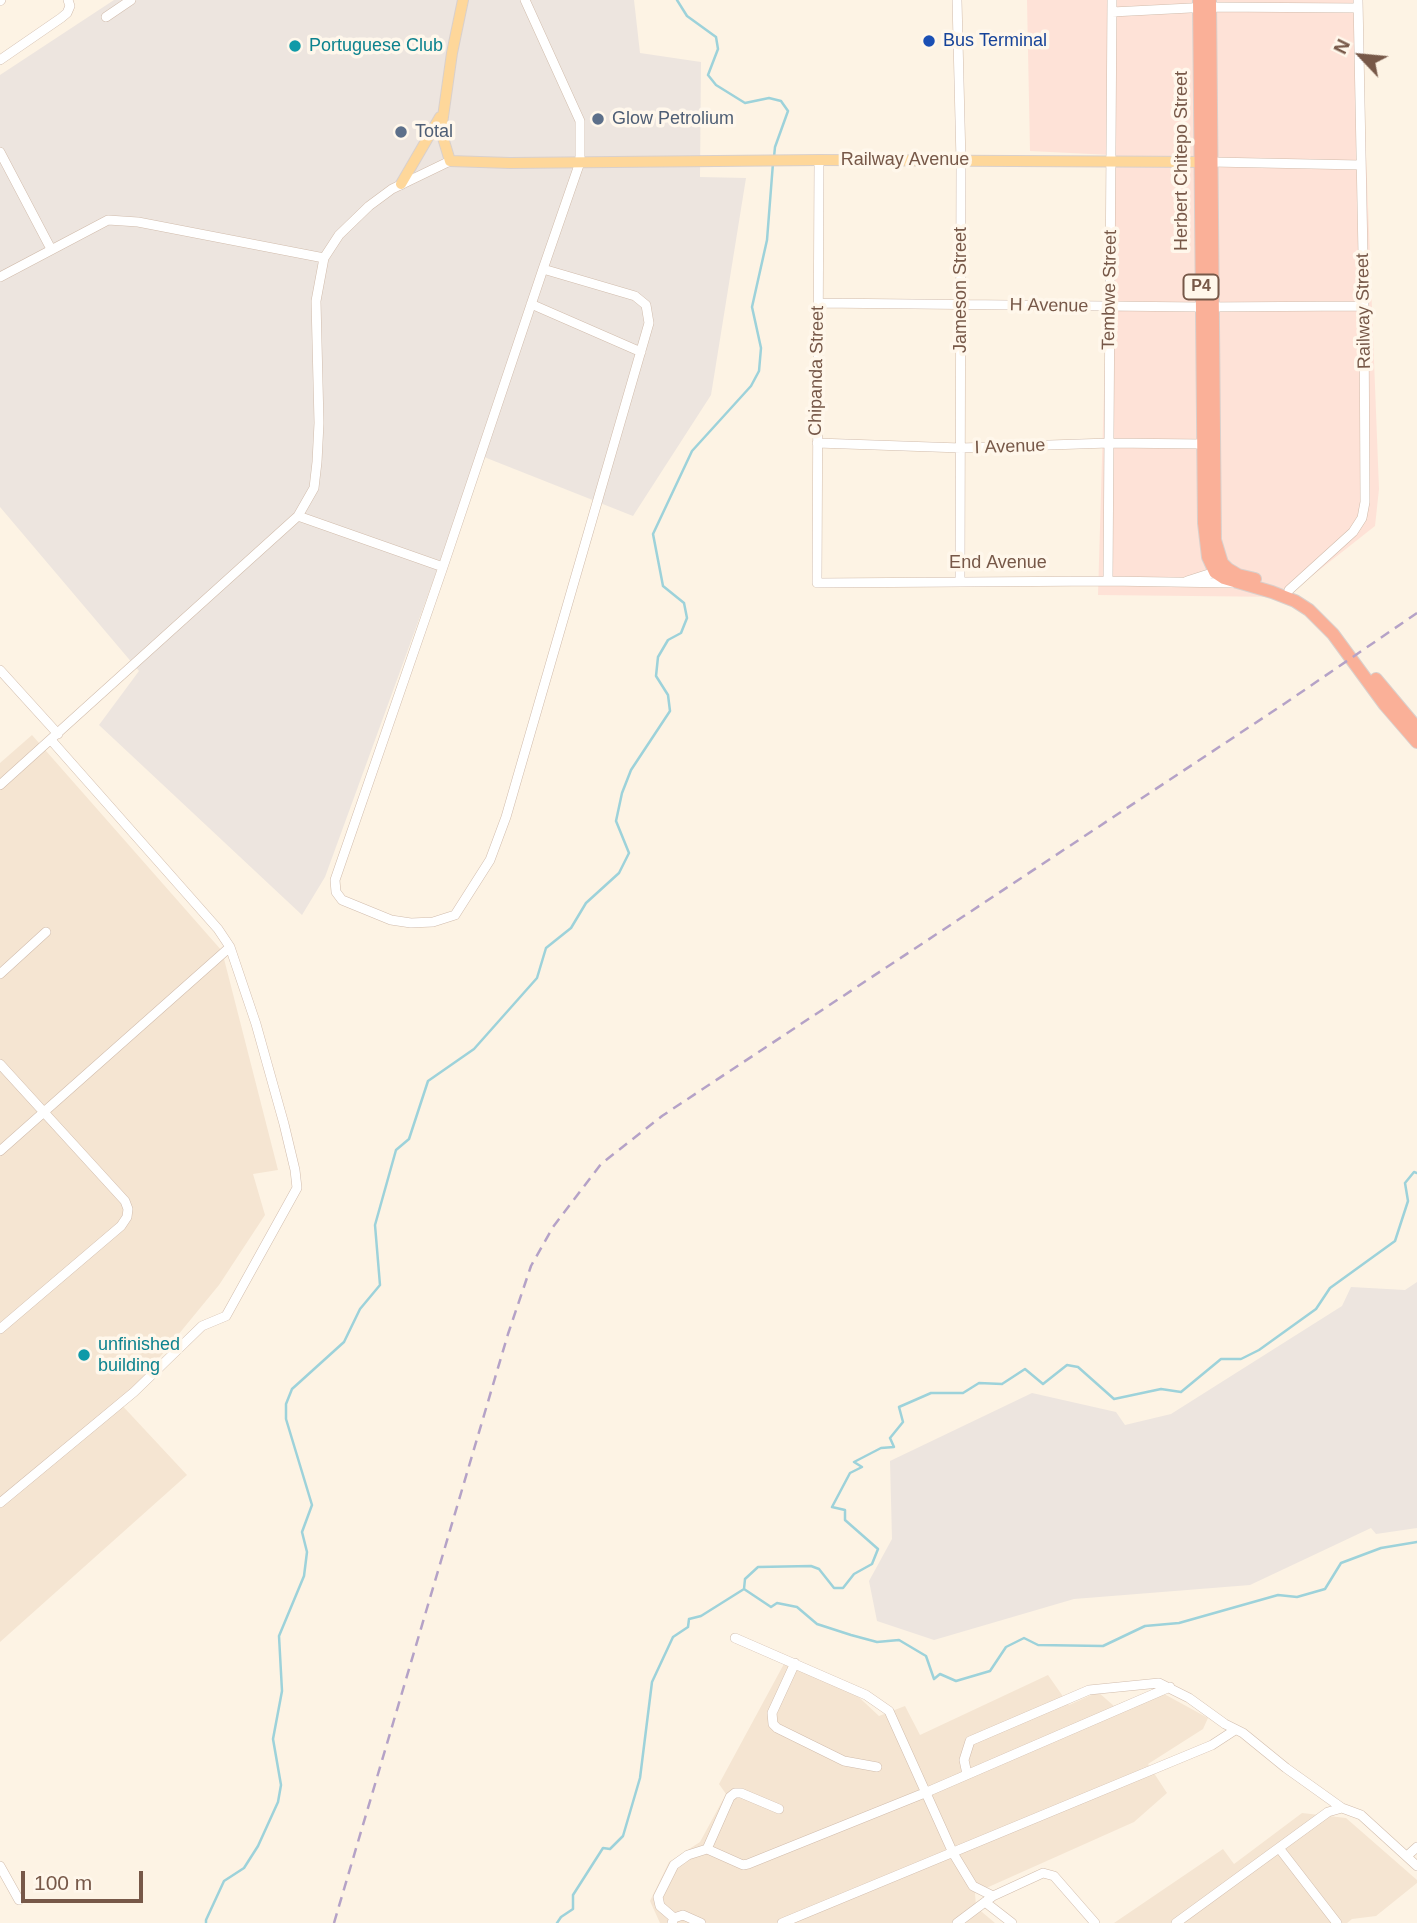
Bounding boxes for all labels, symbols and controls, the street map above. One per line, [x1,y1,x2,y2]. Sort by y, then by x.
north arrow [1326,21,1396,91]
place label: Bus Terminal [943,30,1047,52]
marker: Bus Terminal [921,33,937,49]
place label: Portuguese Club [309,35,443,57]
text: N [1329,36,1354,57]
marker: Portuguese Club [287,38,303,54]
street label: Herbert Chitepo Street [1171,71,1193,251]
place label: Glow Petrolium [612,108,734,130]
marker: Glow Petrolium [590,111,606,127]
place label: Total [415,121,453,143]
marker: Total [393,124,409,140]
street label: Railway Avenue [841,149,969,171]
street label: Jameson Street [950,227,972,353]
street label: Tembwe Street [1098,230,1122,350]
street label: Railway Street [1352,253,1376,369]
road number: P4 [1184,274,1218,300]
street label: H Avenue [1009,295,1089,317]
street label: Chipanda Street [805,306,829,436]
street label: I Avenue [974,435,1046,459]
street label: End Avenue [949,552,1047,574]
place label: unfinished building [98,1334,180,1376]
marker: unfinished building [76,1347,92,1363]
scale bar [24,1856,147,1900]
text: 100 m [34,1871,92,1894]

